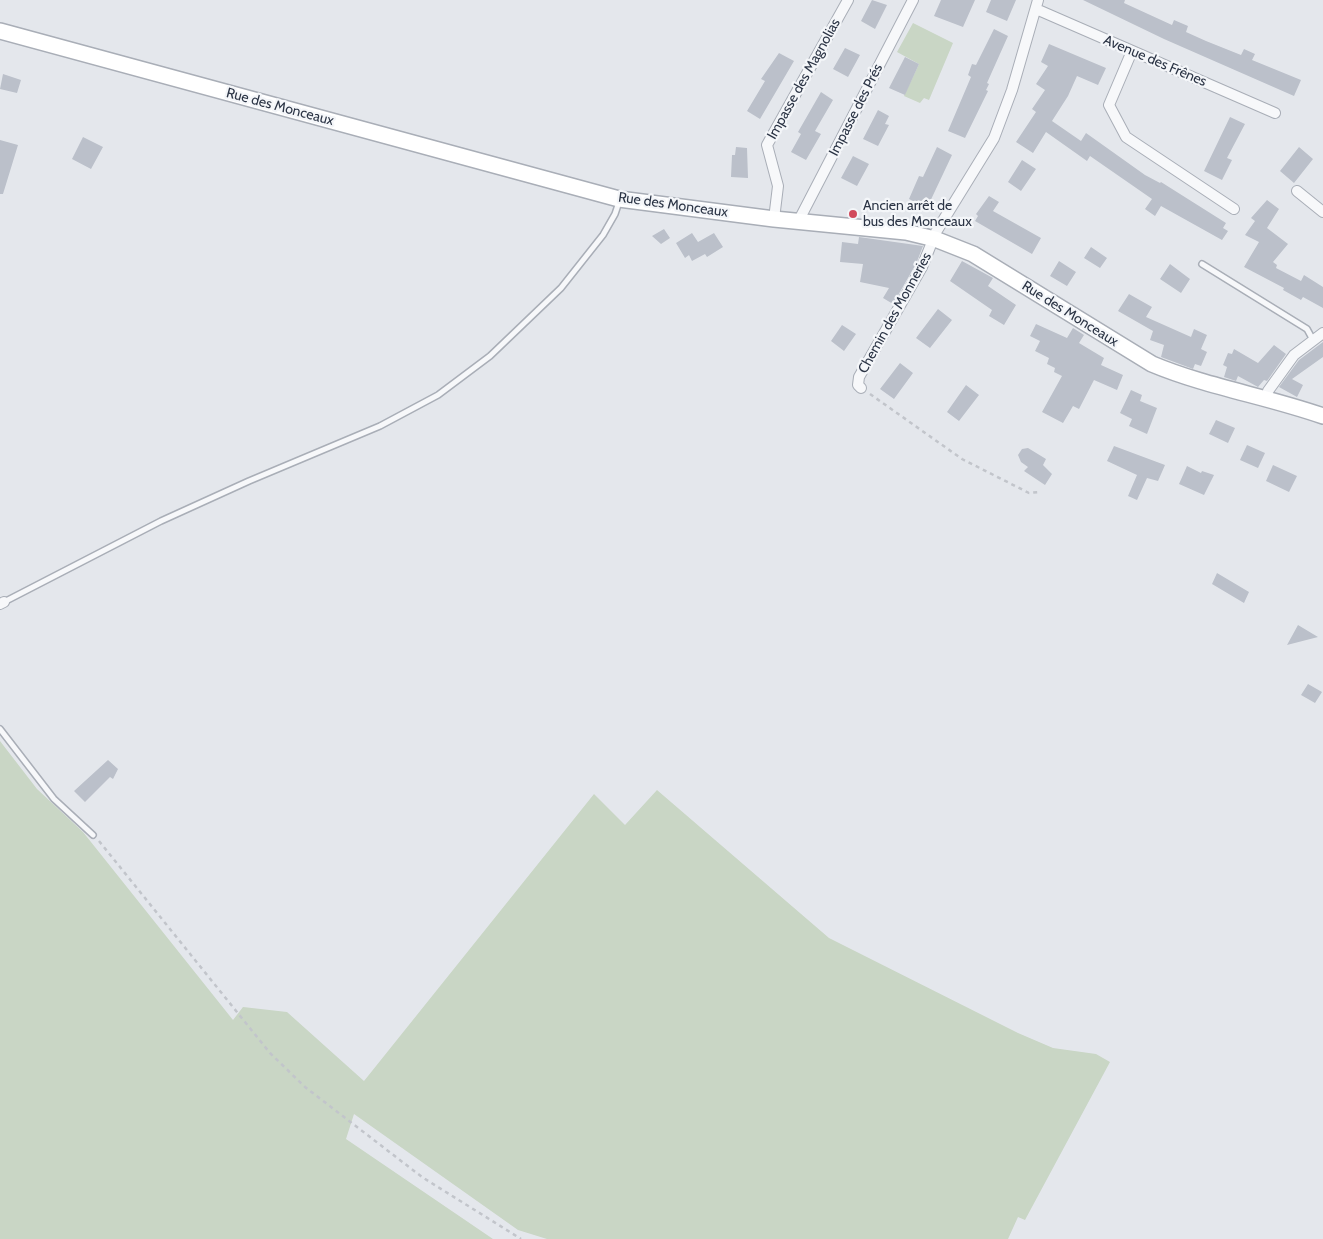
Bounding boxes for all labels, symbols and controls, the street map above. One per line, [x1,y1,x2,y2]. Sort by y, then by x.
street label: Impasse des Magnolias [764,16,844,142]
street label: Avenue des Frênes [1101,32,1209,90]
street label: Impasse des Prés [826,61,886,159]
street label: Rue des Monceaux [224,85,336,129]
street label: Rue des Monceaux [617,189,729,221]
place label: Ancien arrêt de bus des Monceaux [863,198,972,230]
marker: Ancien arrêt de bus des Monceaux [847,208,859,220]
street label: Chemin des Monneries [855,250,935,376]
street label: Rue des Monceaux [1019,278,1121,350]

